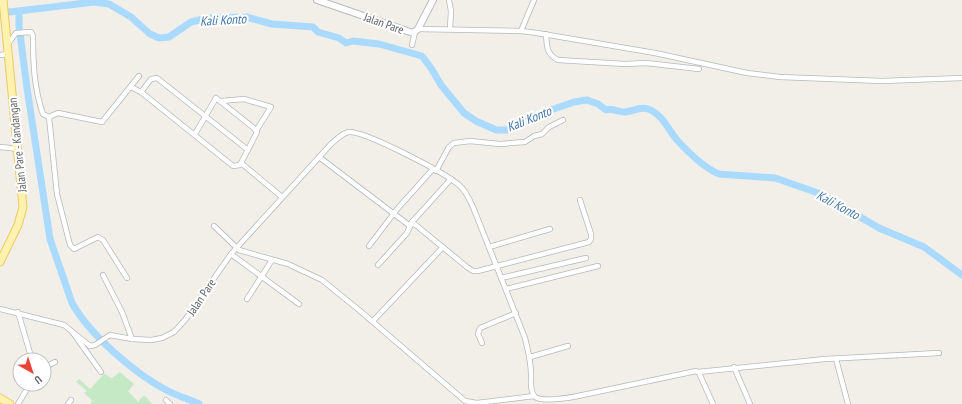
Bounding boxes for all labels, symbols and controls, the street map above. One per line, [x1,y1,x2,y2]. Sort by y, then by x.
street label: Jalan Pare [361,9,406,37]
water label: Kali Konto [199,10,248,30]
street label: Jalan Pare - Kandangan [5,97,30,194]
water label: Kali Konto [504,102,555,136]
water label: Kali Konto [814,187,864,224]
street label: Jalan Pare [183,276,219,319]
north arrow [12,352,52,392]
text: U [31,373,45,387]

